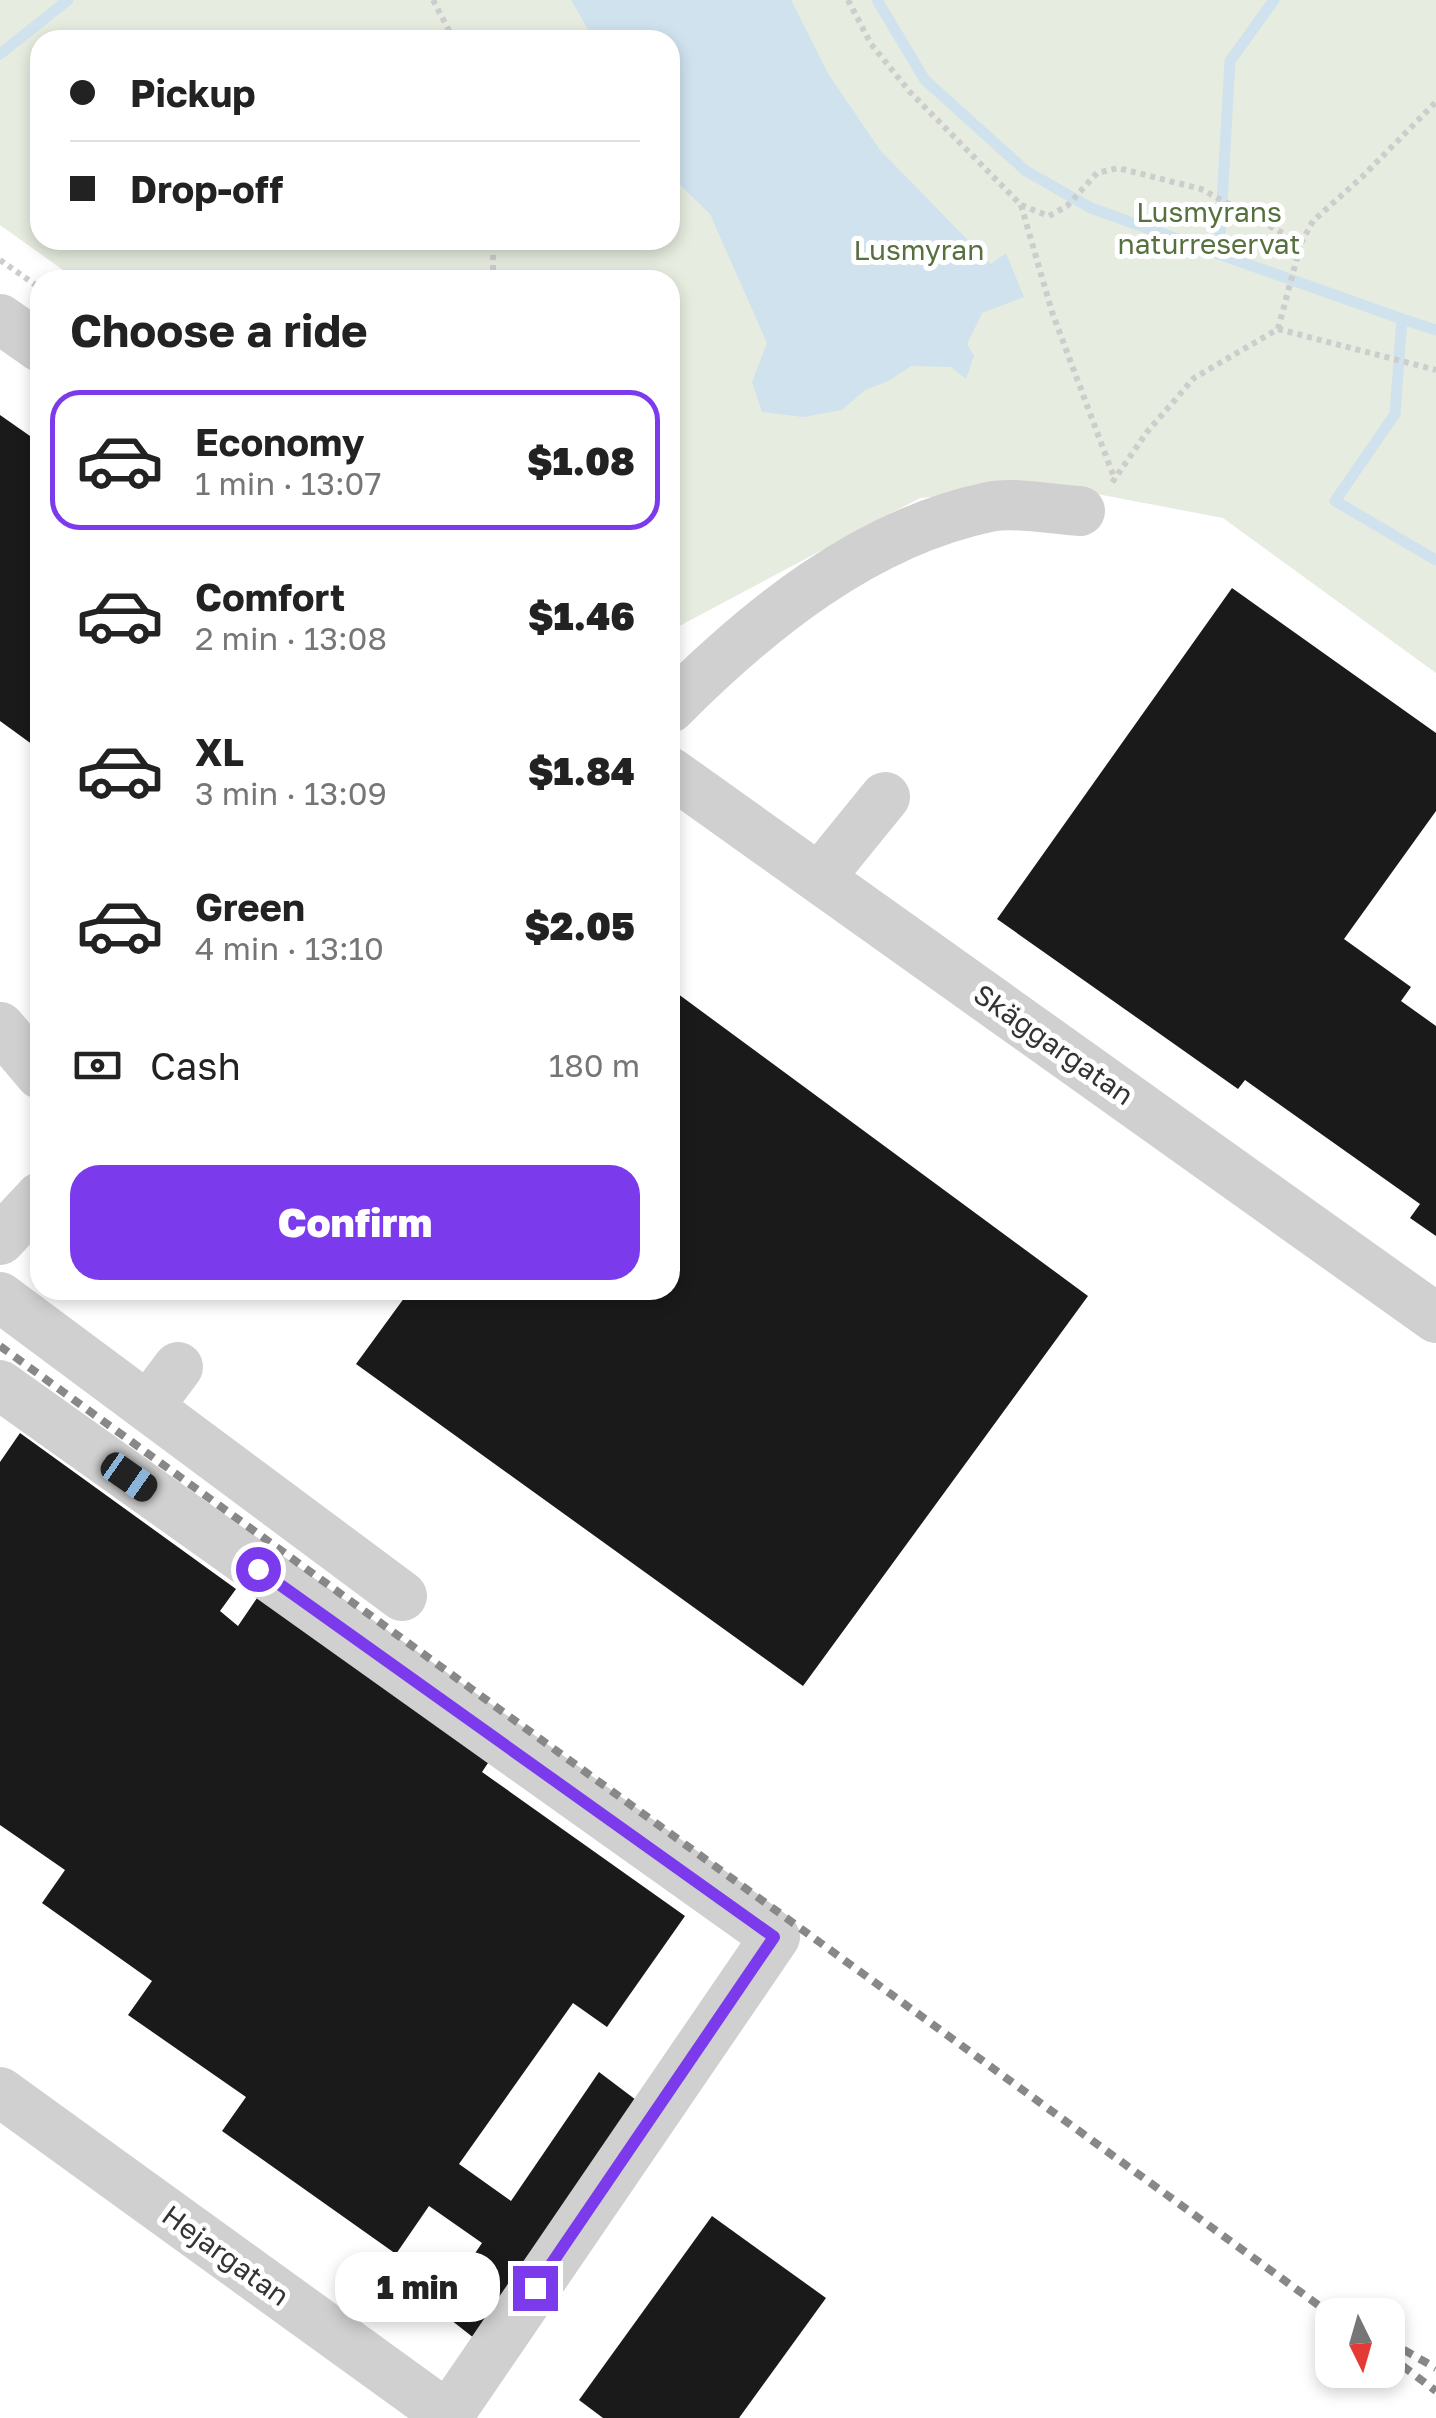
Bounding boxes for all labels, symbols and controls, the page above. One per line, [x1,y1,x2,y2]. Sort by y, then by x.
text: Pickup [130,70,256,115]
text: Drop-off [130,166,283,211]
park label: Lusmyrans naturreservat [1117,195,1301,260]
park label: Lusmyran [854,233,984,266]
text: Choose a ride [70,303,368,357]
icon: car [75,415,165,505]
text: Economy [195,419,364,464]
text: $1.08 [527,438,635,483]
text: 1 min · 13:07 [195,464,381,502]
icon: car [75,570,165,660]
text: Comfort [195,574,345,619]
text: $1.46 [528,593,635,638]
text: 2 min · 13:08 [195,619,387,657]
icon: car [75,725,165,815]
text: XL [195,729,244,774]
text: $1.84 [528,748,635,793]
text: 3 min · 13:09 [195,774,387,812]
icon: car [75,880,165,970]
text: Green [195,884,305,929]
text: $2.05 [524,903,635,948]
text: 4 min · 13:10 [195,929,384,967]
street label: Skäggargatan [968,977,1140,1111]
icon: cash [70,1038,125,1093]
text: Cash [150,1043,241,1088]
text: 180 m [549,1046,640,1084]
button: Confirm [70,1165,640,1280]
car [96,1448,162,1506]
route start [236,1547,281,1592]
street label: Hejargatan [156,2198,296,2312]
callout: 1 min [335,2253,500,2323]
route end [513,2266,558,2311]
text: 1 min [377,2268,458,2306]
north arrow [1315,2298,1405,2388]
map controls [1315,2298,1405,2388]

